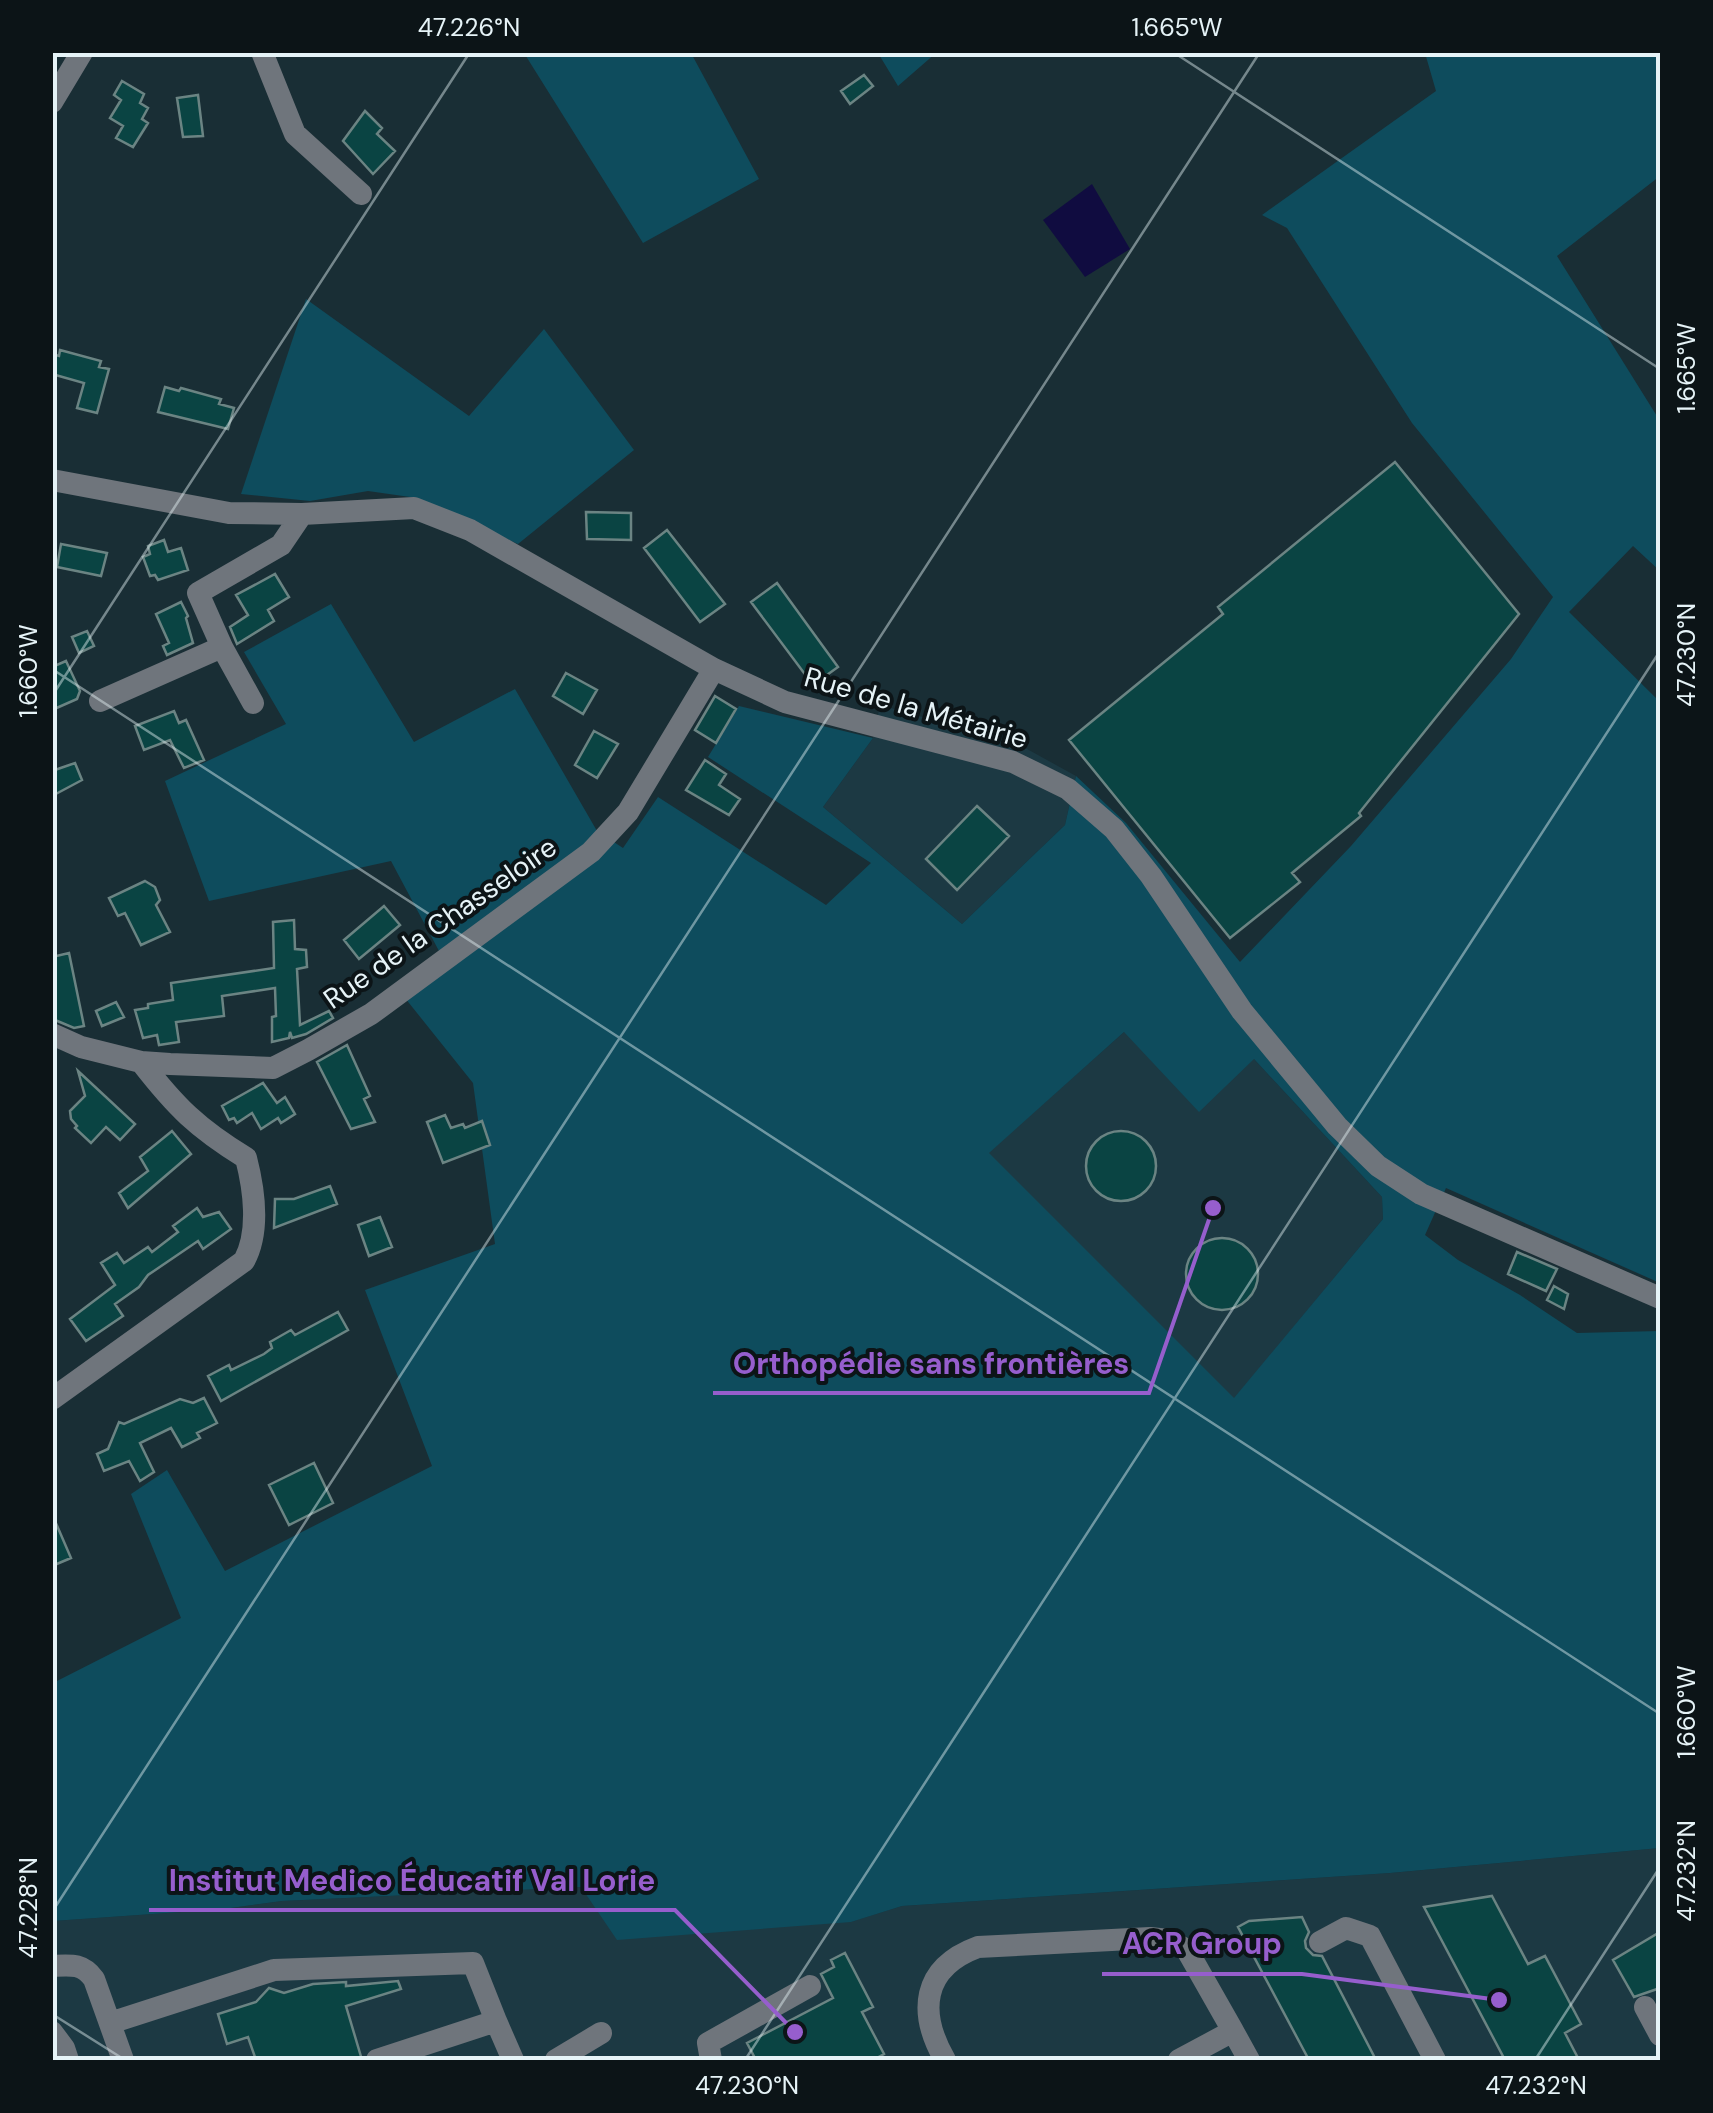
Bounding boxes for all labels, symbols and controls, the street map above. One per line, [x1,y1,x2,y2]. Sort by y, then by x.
text: 47.226°N [418,11,520,44]
text: 1.665°W [1132,11,1222,44]
text: 1.665°W [1670,323,1703,413]
text: 47.230°N [1670,603,1703,707]
text: 1.660°W [12,624,45,718]
street label: Rue de la Métairie [800,658,1032,758]
street label: Rue de la Chasseloire [316,829,564,1017]
callout: Orthopédie sans frontières [713,1333,1149,1393]
text: Orthopédie sans frontières [733,1344,1129,1383]
text: 1.660°W [1670,1665,1703,1759]
text: 47.232°N [1670,1820,1703,1922]
callout: Institut Medico Éducatif Val Lorie [149,1850,675,1910]
text: 47.228°N [12,1857,45,1959]
text: Institut Medico Éducatif Val Lorie [169,1861,655,1900]
callout: ACR Group [1102,1914,1302,1974]
text: ACR Group [1122,1924,1282,1963]
text: 47.230°N [695,2069,799,2102]
text: 47.232°N [1485,2069,1587,2102]

